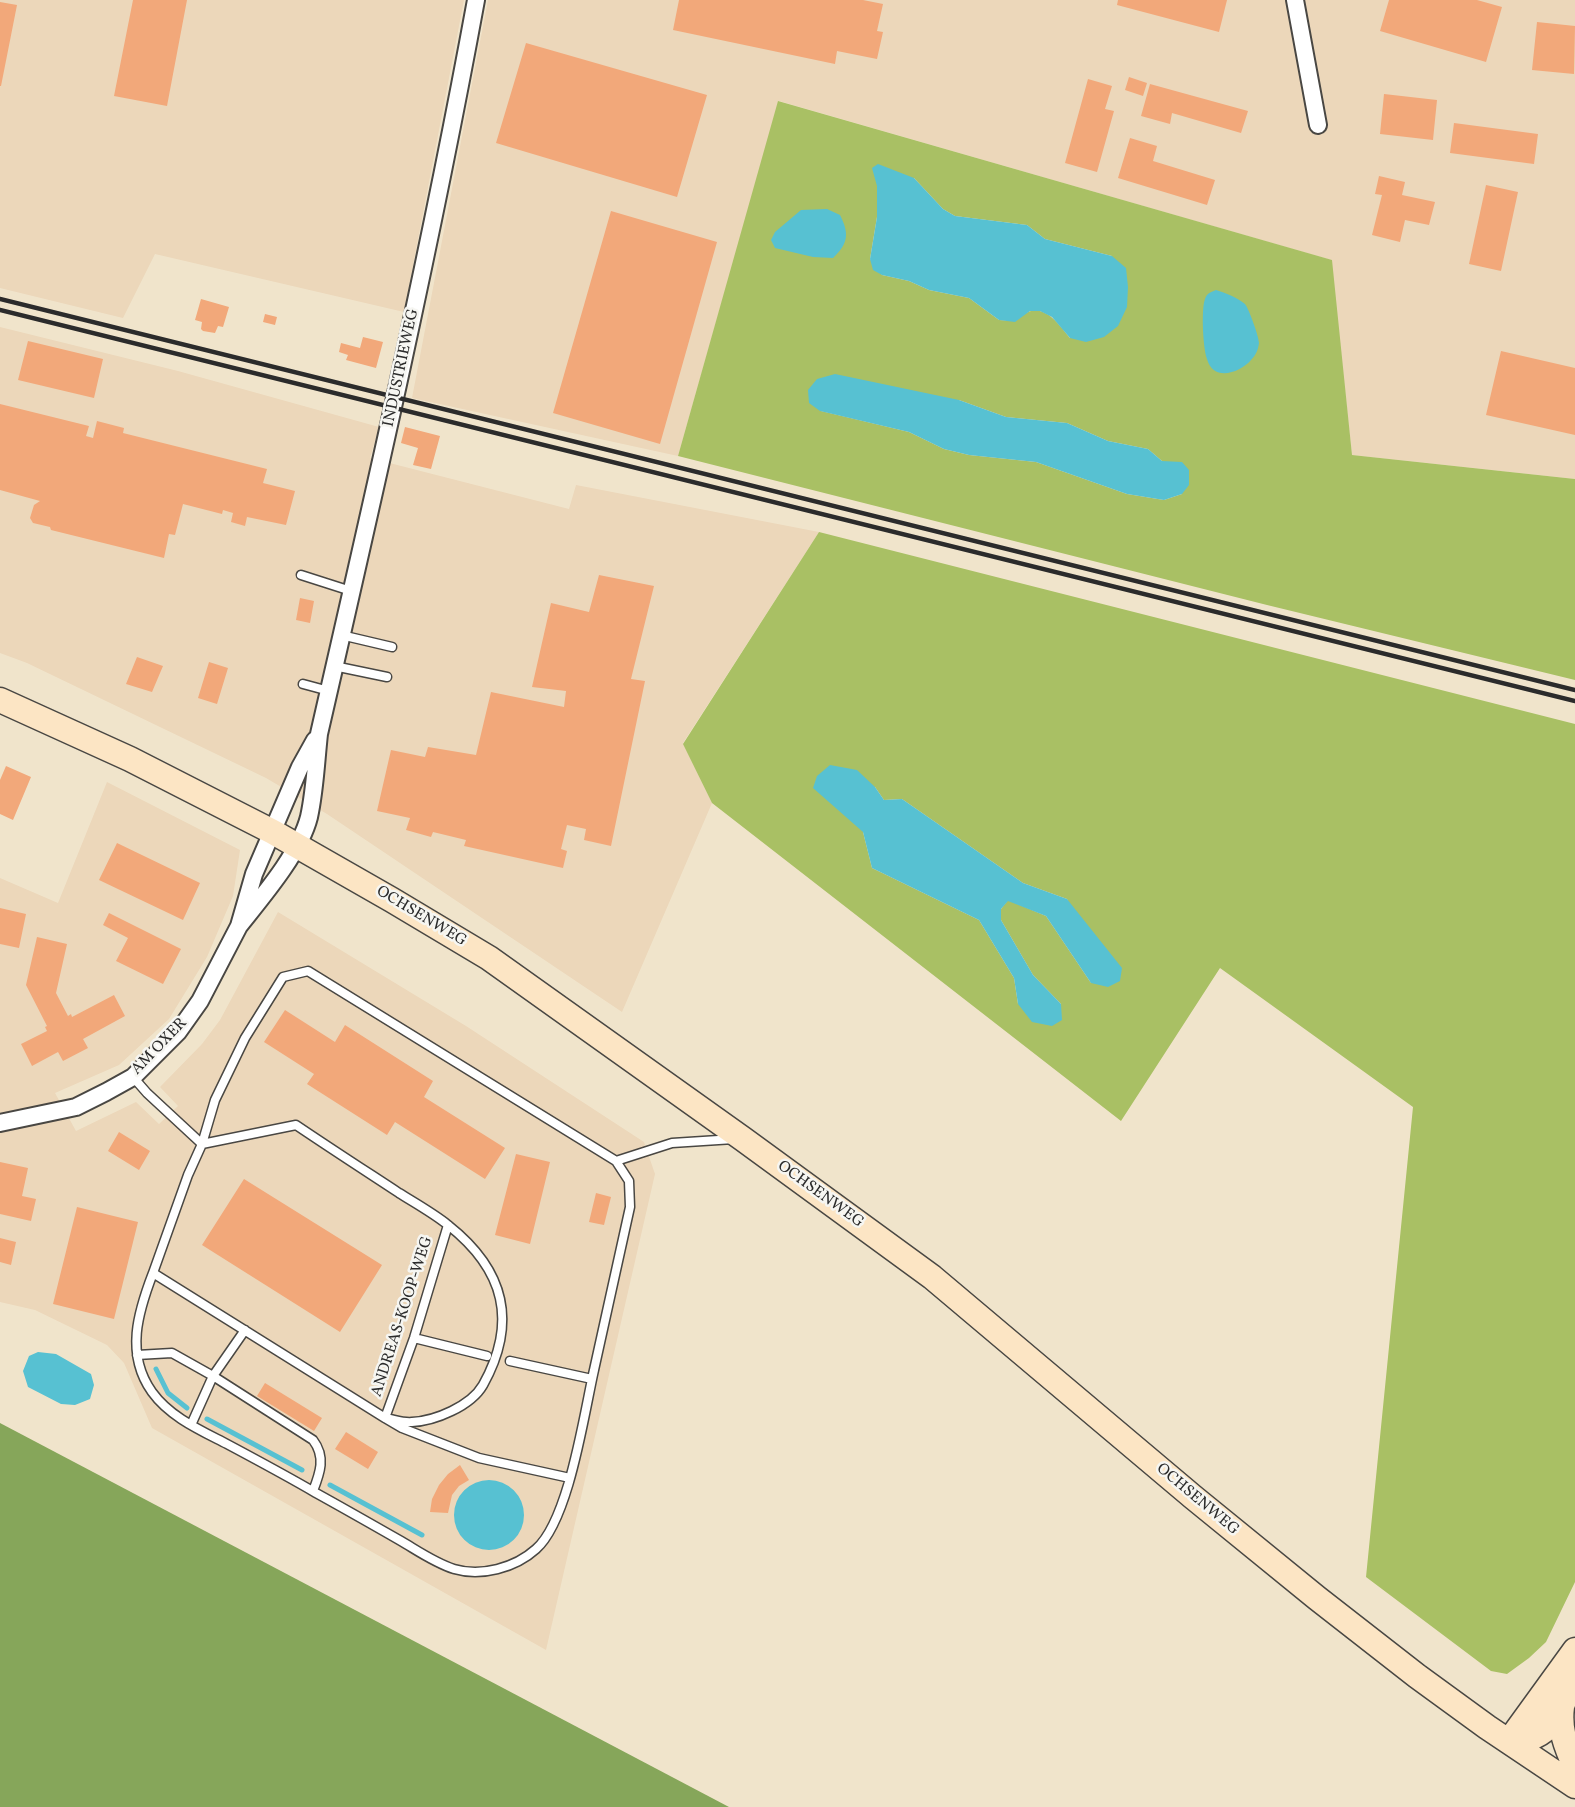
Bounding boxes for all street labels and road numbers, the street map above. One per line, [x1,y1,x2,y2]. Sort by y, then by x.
street label: INDUSTRIEWEG [380,307,424,429]
street label: OCHSENWEG [372,883,470,951]
street label: AM OXER [128,1014,192,1080]
street label: OCHSENWEG [773,1157,867,1233]
street label: ANDREAS-KOOP-WEG [368,1234,438,1400]
street label: OCHSENWEG [1152,1460,1242,1540]

